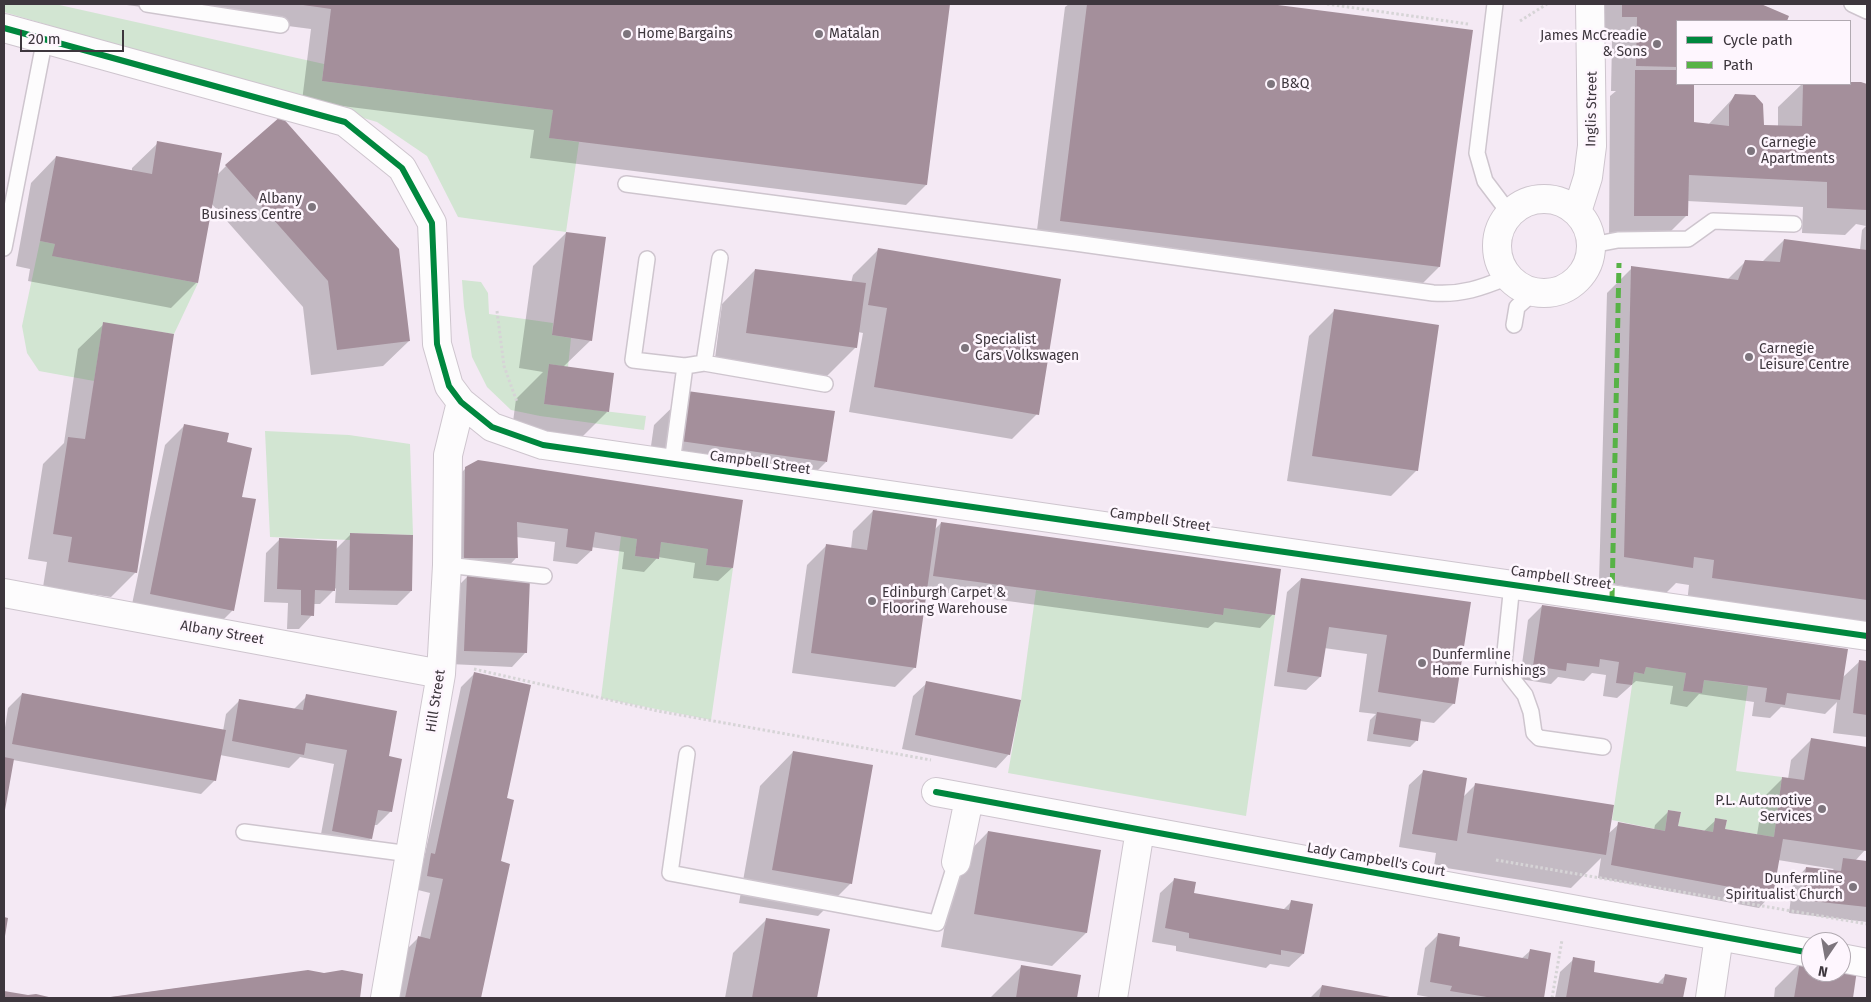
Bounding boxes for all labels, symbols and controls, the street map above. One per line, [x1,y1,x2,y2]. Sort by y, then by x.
scale bar [22,20,126,52]
legend [1676,20,1851,85]
place label: Home Bargains [637,26,733,42]
place label: Matalan [829,26,880,42]
marker: Home Bargains [621,28,633,40]
marker: Matalan [813,28,825,40]
place label: James McCreadie & Sons [1540,28,1647,60]
text: 20 m [28,30,61,48]
text: Cycle path [1723,31,1793,49]
marker: James McCreadie & Sons [1651,38,1663,50]
text: Path [1723,56,1753,74]
street label: Inglis Street [1583,71,1601,147]
place label: B&Q [1281,76,1309,92]
marker: B&Q [1265,78,1277,90]
place label: Carnegie Apartments [1761,135,1835,168]
marker: Carnegie Apartments [1745,145,1757,157]
place label: Albany Business Centre [201,191,302,223]
marker: Albany Business Centre [306,201,318,213]
place label: Specialist Cars Volkswagen [975,332,1079,364]
place label: Carnegie Leisure Centre [1759,341,1849,374]
marker: Specialist Cars Volkswagen [959,342,971,354]
marker: Carnegie Leisure Centre [1743,351,1755,363]
street label: Campbell Street [709,448,811,478]
street label: Campbell Street [1109,505,1211,535]
street label: Campbell Street [1510,563,1612,593]
place label: Edinburgh Carpet & Flooring Warehouse [882,585,1008,618]
marker: Edinburgh Carpet & Flooring Warehouse [866,595,878,607]
street label: Albany Street [179,617,265,649]
place label: Dunfermline Home Furnishings [1432,647,1546,680]
marker: Dunfermline Home Furnishings [1416,657,1428,669]
street label: Hill Street [423,668,449,734]
place label: P.L. Automotive Services [1715,793,1812,826]
marker: P.L. Automotive Services [1816,803,1828,815]
street label: Lady Campbell's Court [1305,840,1447,880]
place label: Dunfermline Spiritualist Church [1726,871,1843,904]
marker: Dunfermline Spiritualist Church [1847,881,1859,893]
north arrow [1801,932,1851,982]
text: N [1817,962,1829,980]

